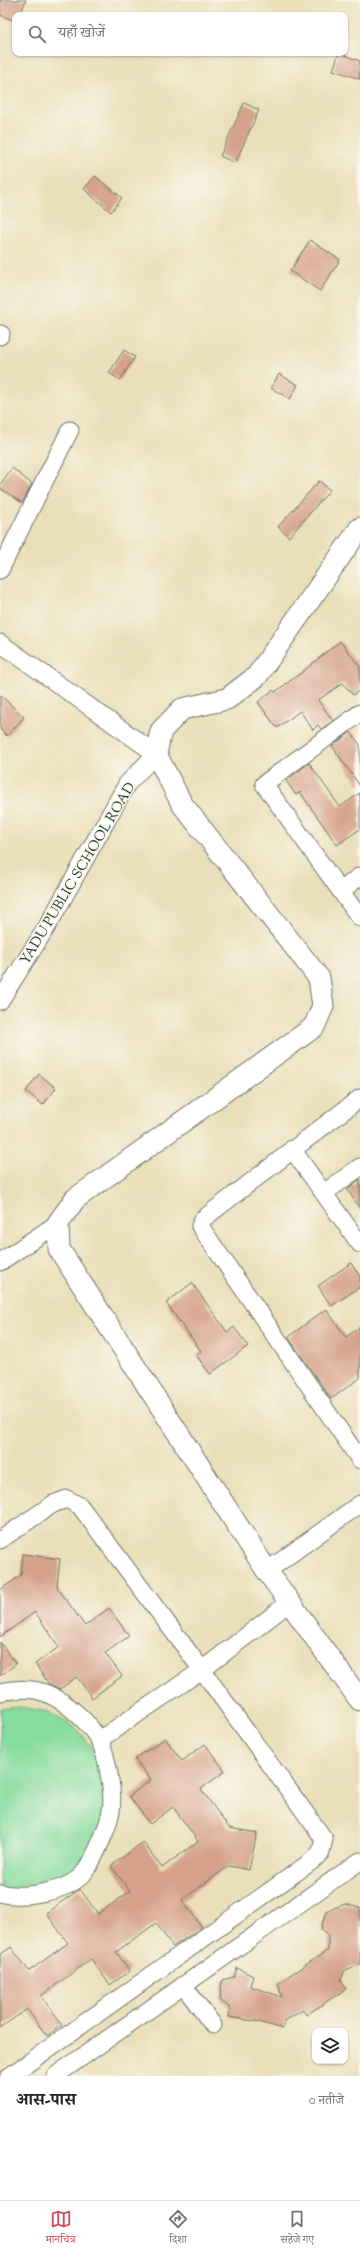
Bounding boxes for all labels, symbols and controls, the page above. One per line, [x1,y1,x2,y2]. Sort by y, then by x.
search box [12,12,348,56]
icon: search [26,23,48,45]
text: यहाँ खोजें [58,23,105,44]
street label: YADU PUBLIC SCHOOL ROAD [16,779,141,969]
map controls [312,2028,348,2064]
button: layers [312,2028,348,2064]
text: आस-पास [16,2089,76,2113]
text: 0 नतीजे [309,2092,344,2110]
tab: मानचित्र [46,2208,76,2250]
tab: दिशा [167,2208,189,2250]
tab: सहेजे गए [281,2208,314,2250]

